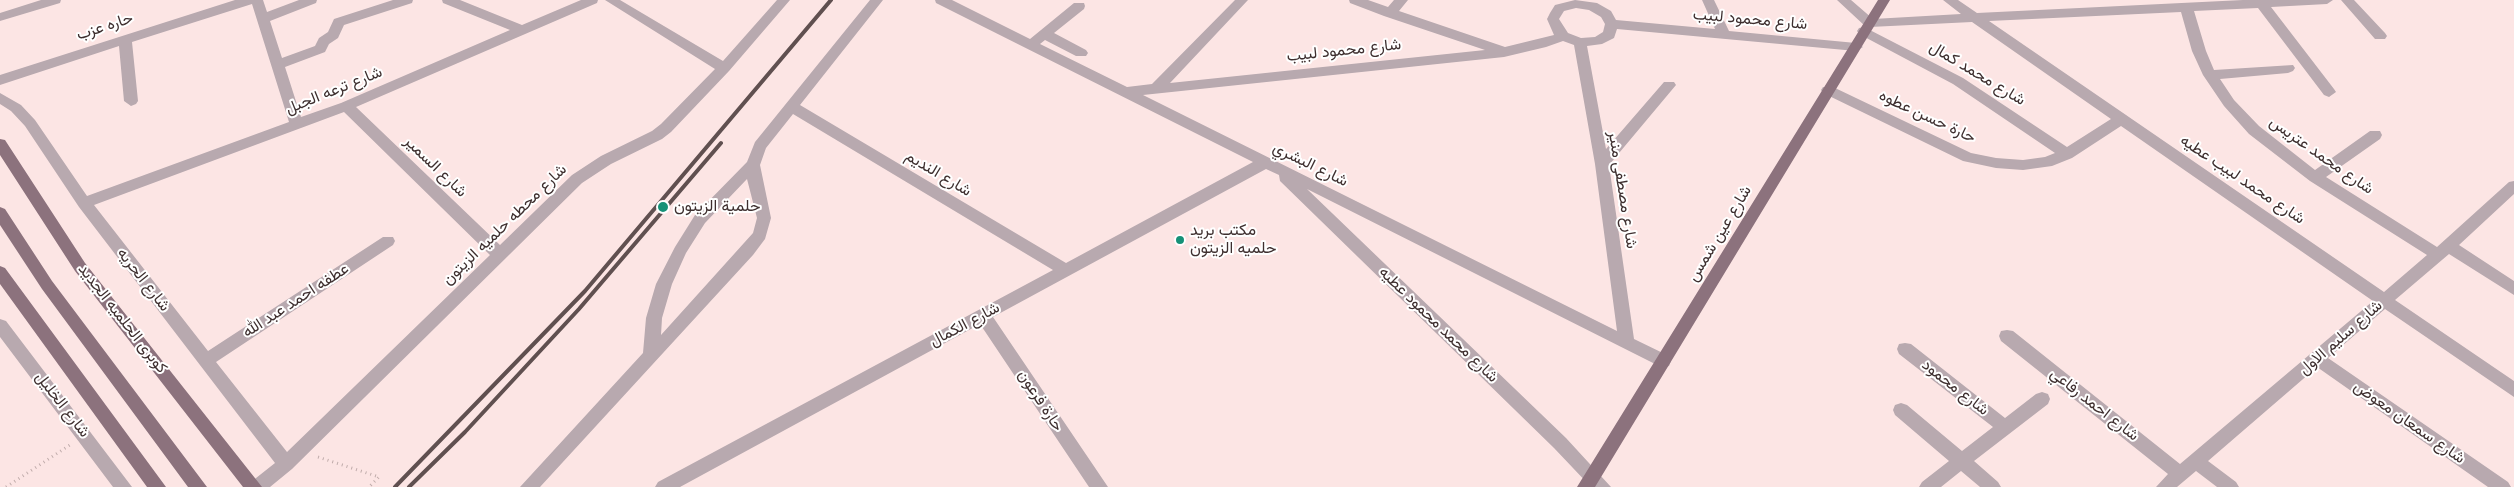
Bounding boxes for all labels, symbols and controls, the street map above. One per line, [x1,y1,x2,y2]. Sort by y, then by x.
street label: شارع محمود لبيب [1692,5,1808,35]
street label: حاره عزب [74,9,136,45]
street label: شارع محمود لبيب [1286,35,1402,67]
street label: شارع محمد كمال [1926,38,2028,110]
street label: شارع ترعه الجبل [283,63,385,119]
street label: حارة حسن عطوه [1876,86,1978,148]
street label: شارع محمد عتريس [2265,113,2377,199]
street label: شارع مصطفى منير [1603,130,1641,250]
street label: شارع محمد لبيب عطيه [2176,131,2308,229]
street label: شارع السمير [400,132,470,202]
street label: شارع البشري [1269,139,1351,191]
street label: شارع النديم [901,147,975,201]
street label: شارع محطه حلميه الزيتون [439,161,571,289]
street label: شارع عين شمس [1684,183,1756,285]
place label: حلمية الزيتون [674,197,761,217]
marker: حلمية الزيتون [656,200,670,214]
place label: مكتب بريد حلميه الزيتون [1190,221,1277,259]
marker: مكتب بريد حلميه الزيتون [1174,234,1186,246]
street label: شارع الحريه [112,244,174,316]
street label: عطفه احمد عبد الله [239,259,353,343]
street label: كوبرى الحلميه الجديد [73,260,171,378]
street label: شارع محمد محمود عطيه [1374,263,1502,387]
street label: شارع سليم الاول [2295,296,2387,380]
street label: شارع الكمال [927,299,1003,351]
street label: شارع محمود [1918,356,1992,420]
street label: شارع احمد رفاعي [2046,364,2142,446]
street label: حارة فرعون [1013,367,1067,435]
street label: شارع الخليل [30,368,94,442]
street label: شارع سمعان معوض [2350,377,2468,469]

